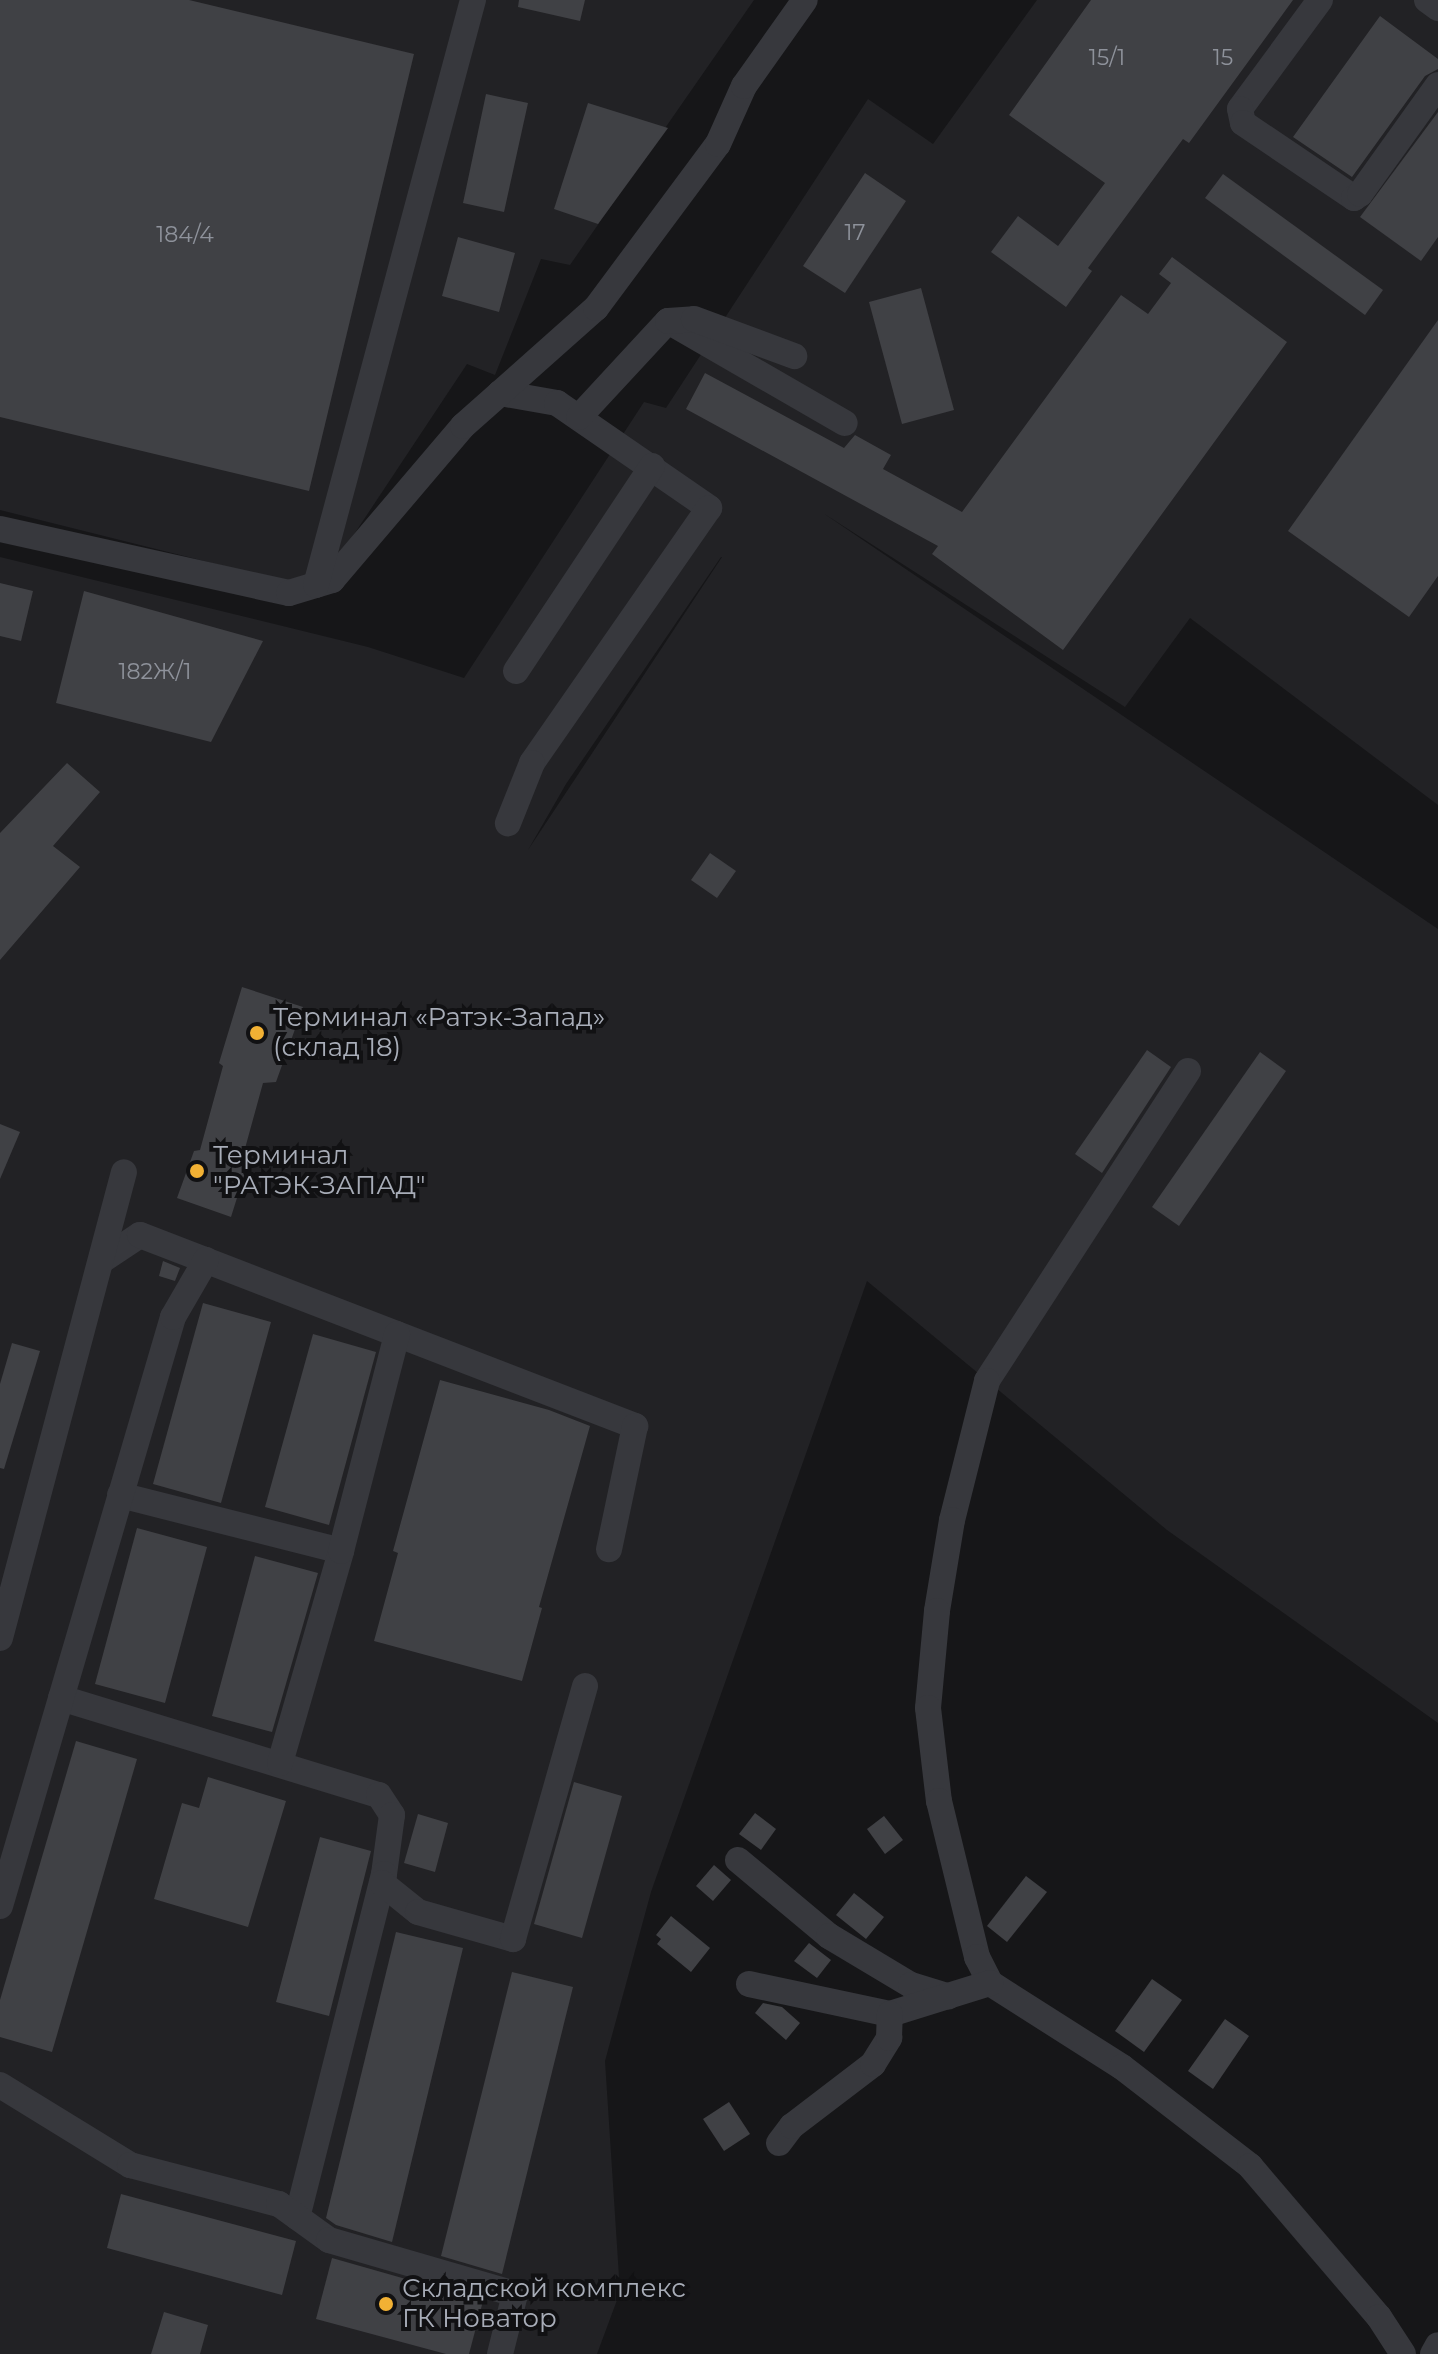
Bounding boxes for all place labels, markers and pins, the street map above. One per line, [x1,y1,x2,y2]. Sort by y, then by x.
place label: Терминал «Ратэк-Запад» (склад 18) [273,1002,605,1064]
marker: Терминал «Ратэк-Запад» (склад 18) [248,1024,266,1042]
place label: Терминал "РАТЭК-ЗАПАД" [213,1140,425,1202]
marker: Терминал "РАТЭК-ЗАПАД" [188,1162,206,1180]
place label: Складской комплекс ГК Новатор [402,2273,686,2334]
marker: Складской комплекс ГК Новатор [377,2295,395,2313]

